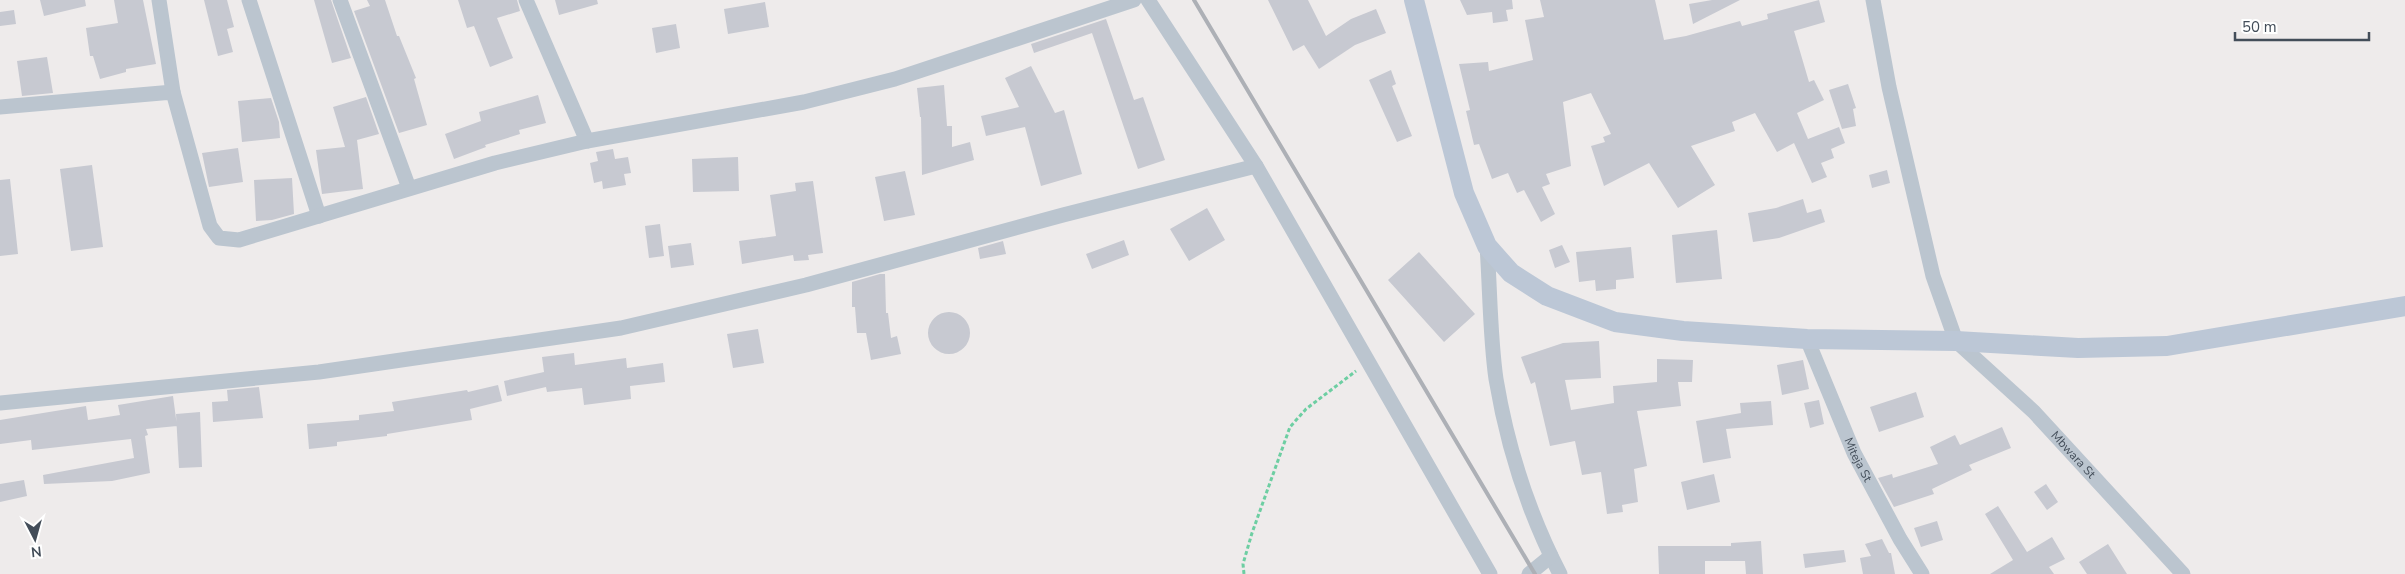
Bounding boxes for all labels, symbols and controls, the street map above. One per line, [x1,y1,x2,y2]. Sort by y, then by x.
scale bar [2235,10,2369,42]
text: 50 m [2242,17,2277,37]
street label: Mbwara St [2048,428,2100,482]
street label: Miteja St [1840,435,1876,485]
north arrow [10,514,60,564]
text: N [30,541,43,561]

